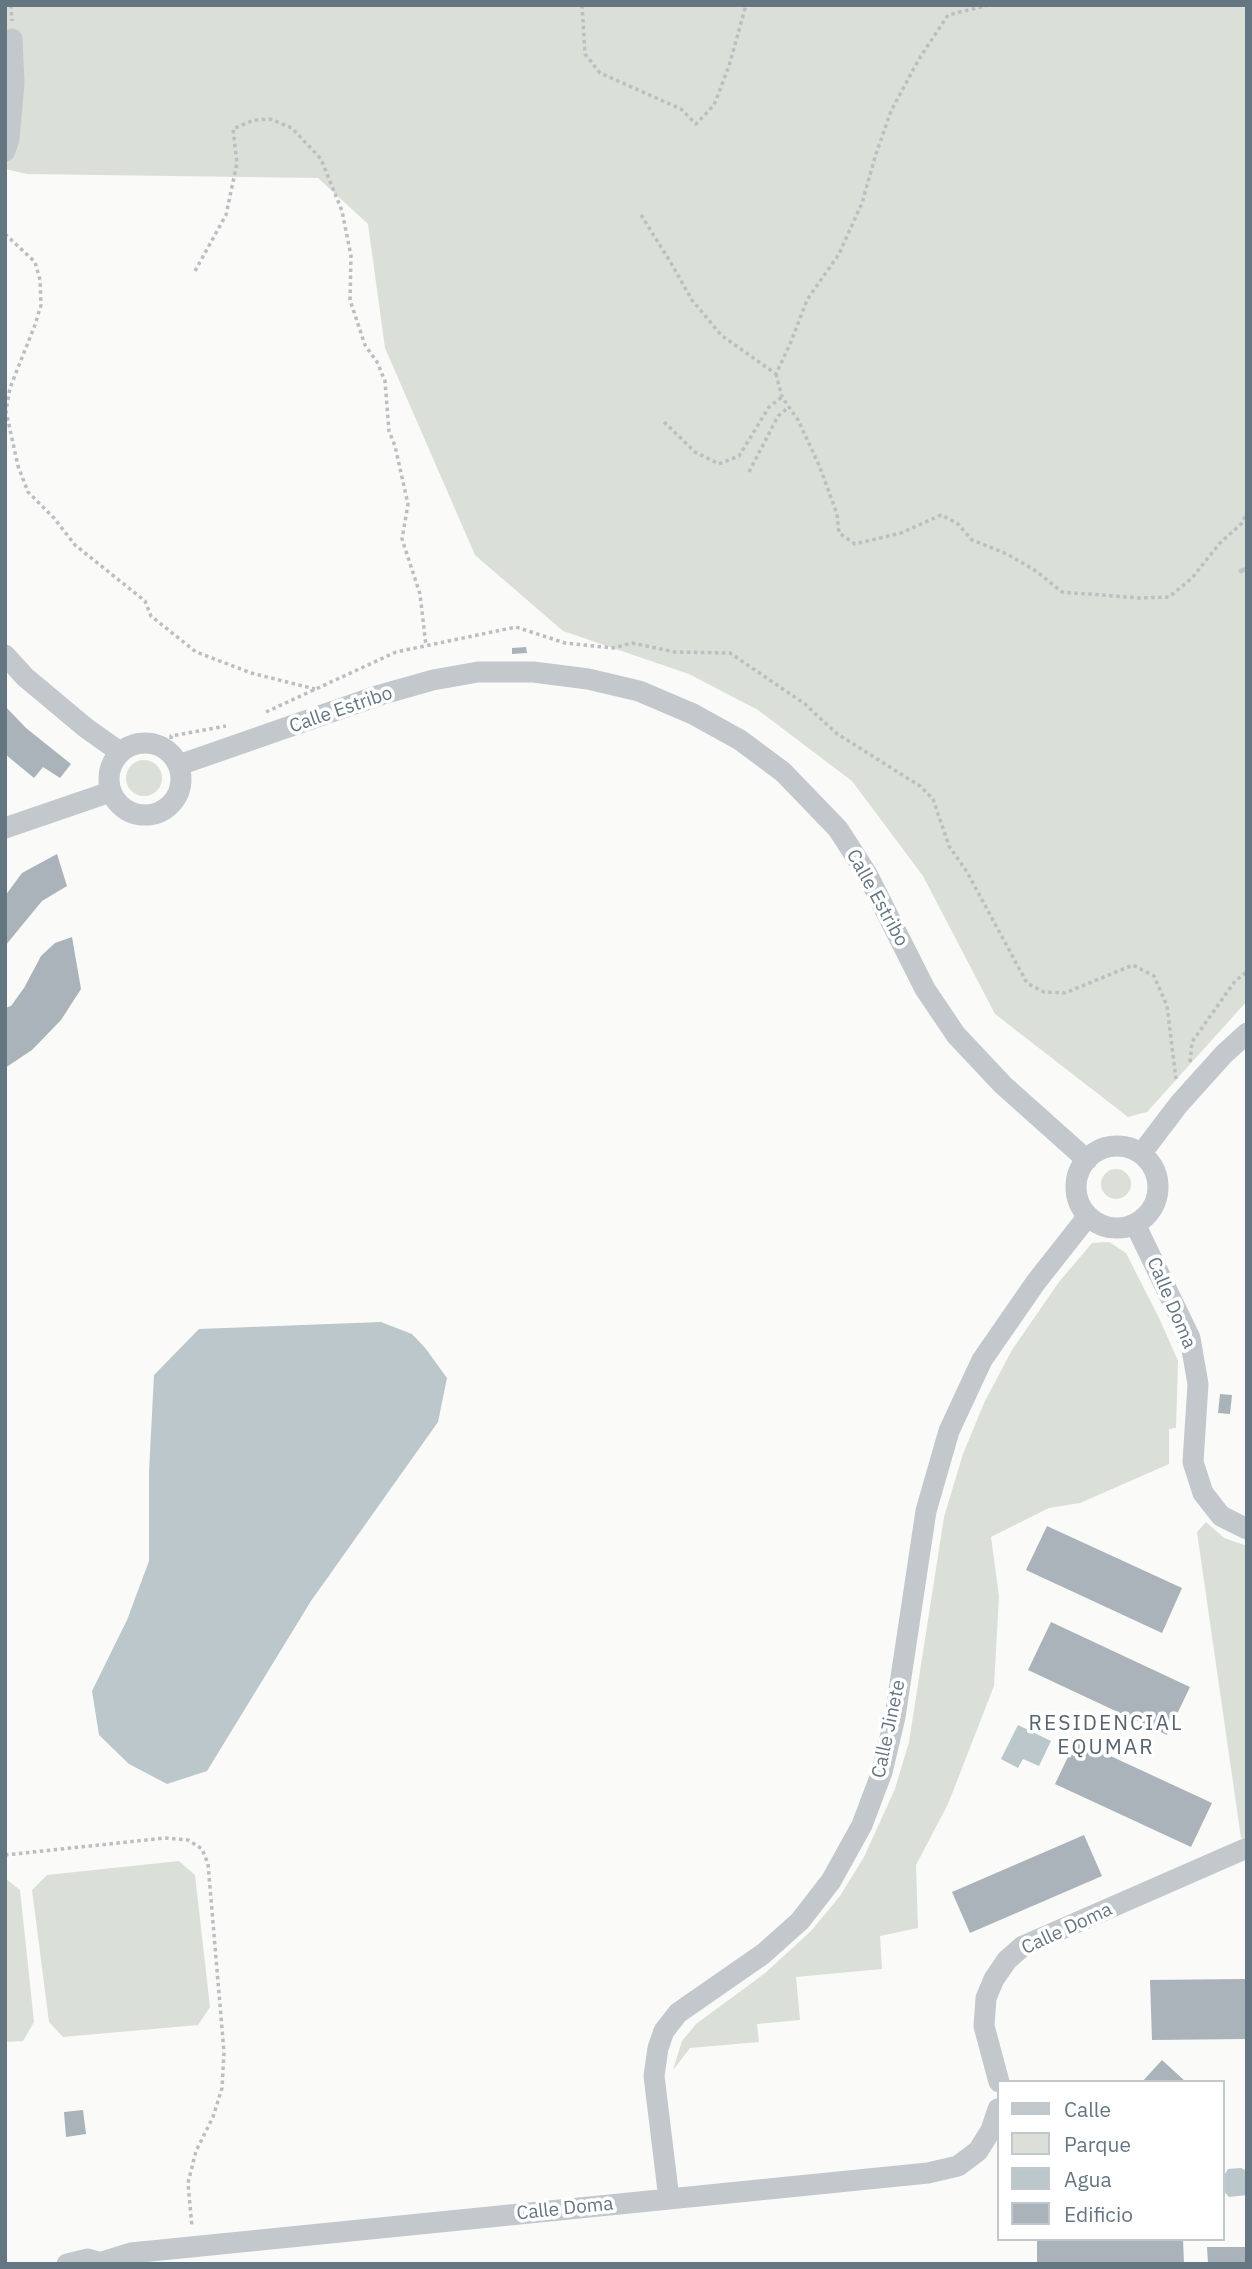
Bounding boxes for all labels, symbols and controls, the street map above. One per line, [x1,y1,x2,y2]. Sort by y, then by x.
street label: Calle Estribo [287,682,395,738]
street label: Calle Estribo [841,846,913,950]
street label: Calle Doma [1142,1254,1200,1352]
street label: Calle Jinete [867,1678,911,1780]
district label: RESIDENCIAL EQUMAR [1030,1711,1182,1761]
street label: Calle Doma [1018,1898,1116,1960]
legend [996,2080,1224,2241]
text: Calle [1064,2095,1111,2123]
text: Parque [1064,2130,1131,2158]
text: Agua [1064,2165,1112,2193]
street label: Calle Doma [515,2193,615,2225]
text: Edificio [1064,2200,1133,2228]

